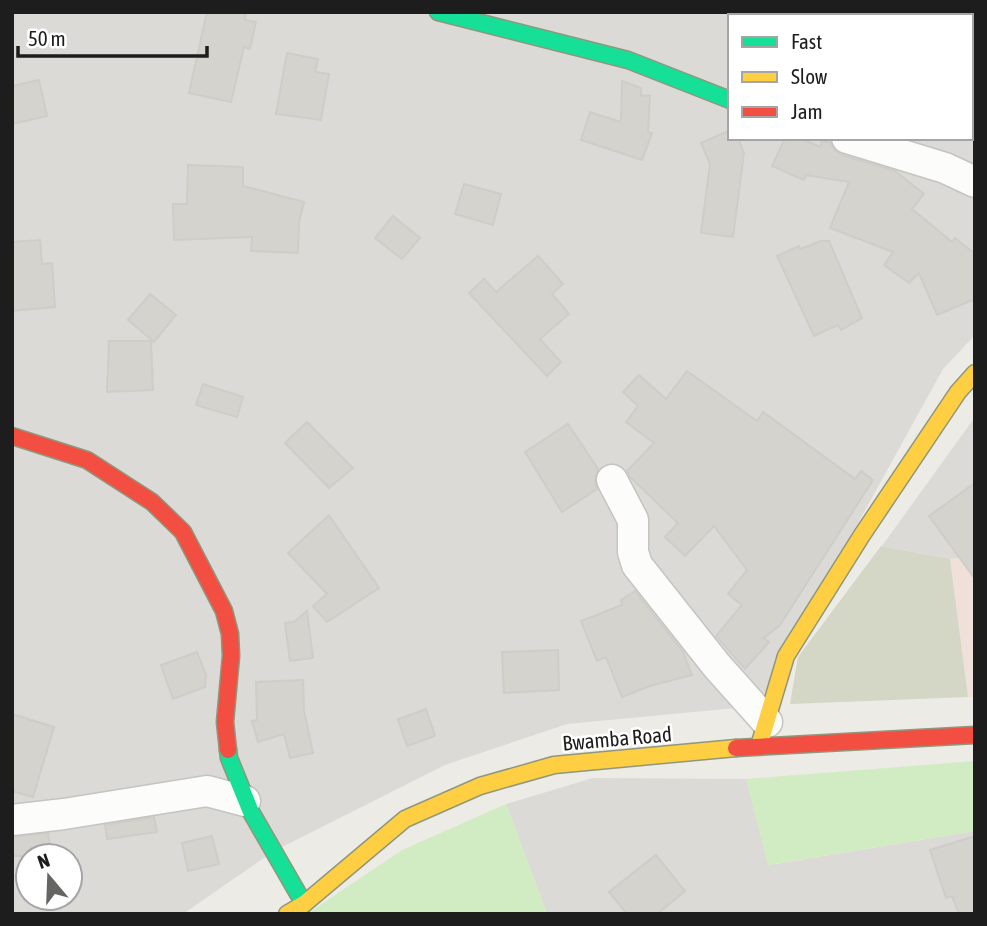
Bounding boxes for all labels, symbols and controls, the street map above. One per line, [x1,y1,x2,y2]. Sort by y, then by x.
scale bar [18,14,206,58]
legend [728,14,973,140]
text: 50 m [28,26,66,50]
text: Fast [791,29,822,53]
text: Slow [791,64,828,88]
text: Jam [791,99,823,123]
street label: Bwamba Road [561,721,673,755]
north arrow [14,842,84,912]
text: N [35,849,52,873]

